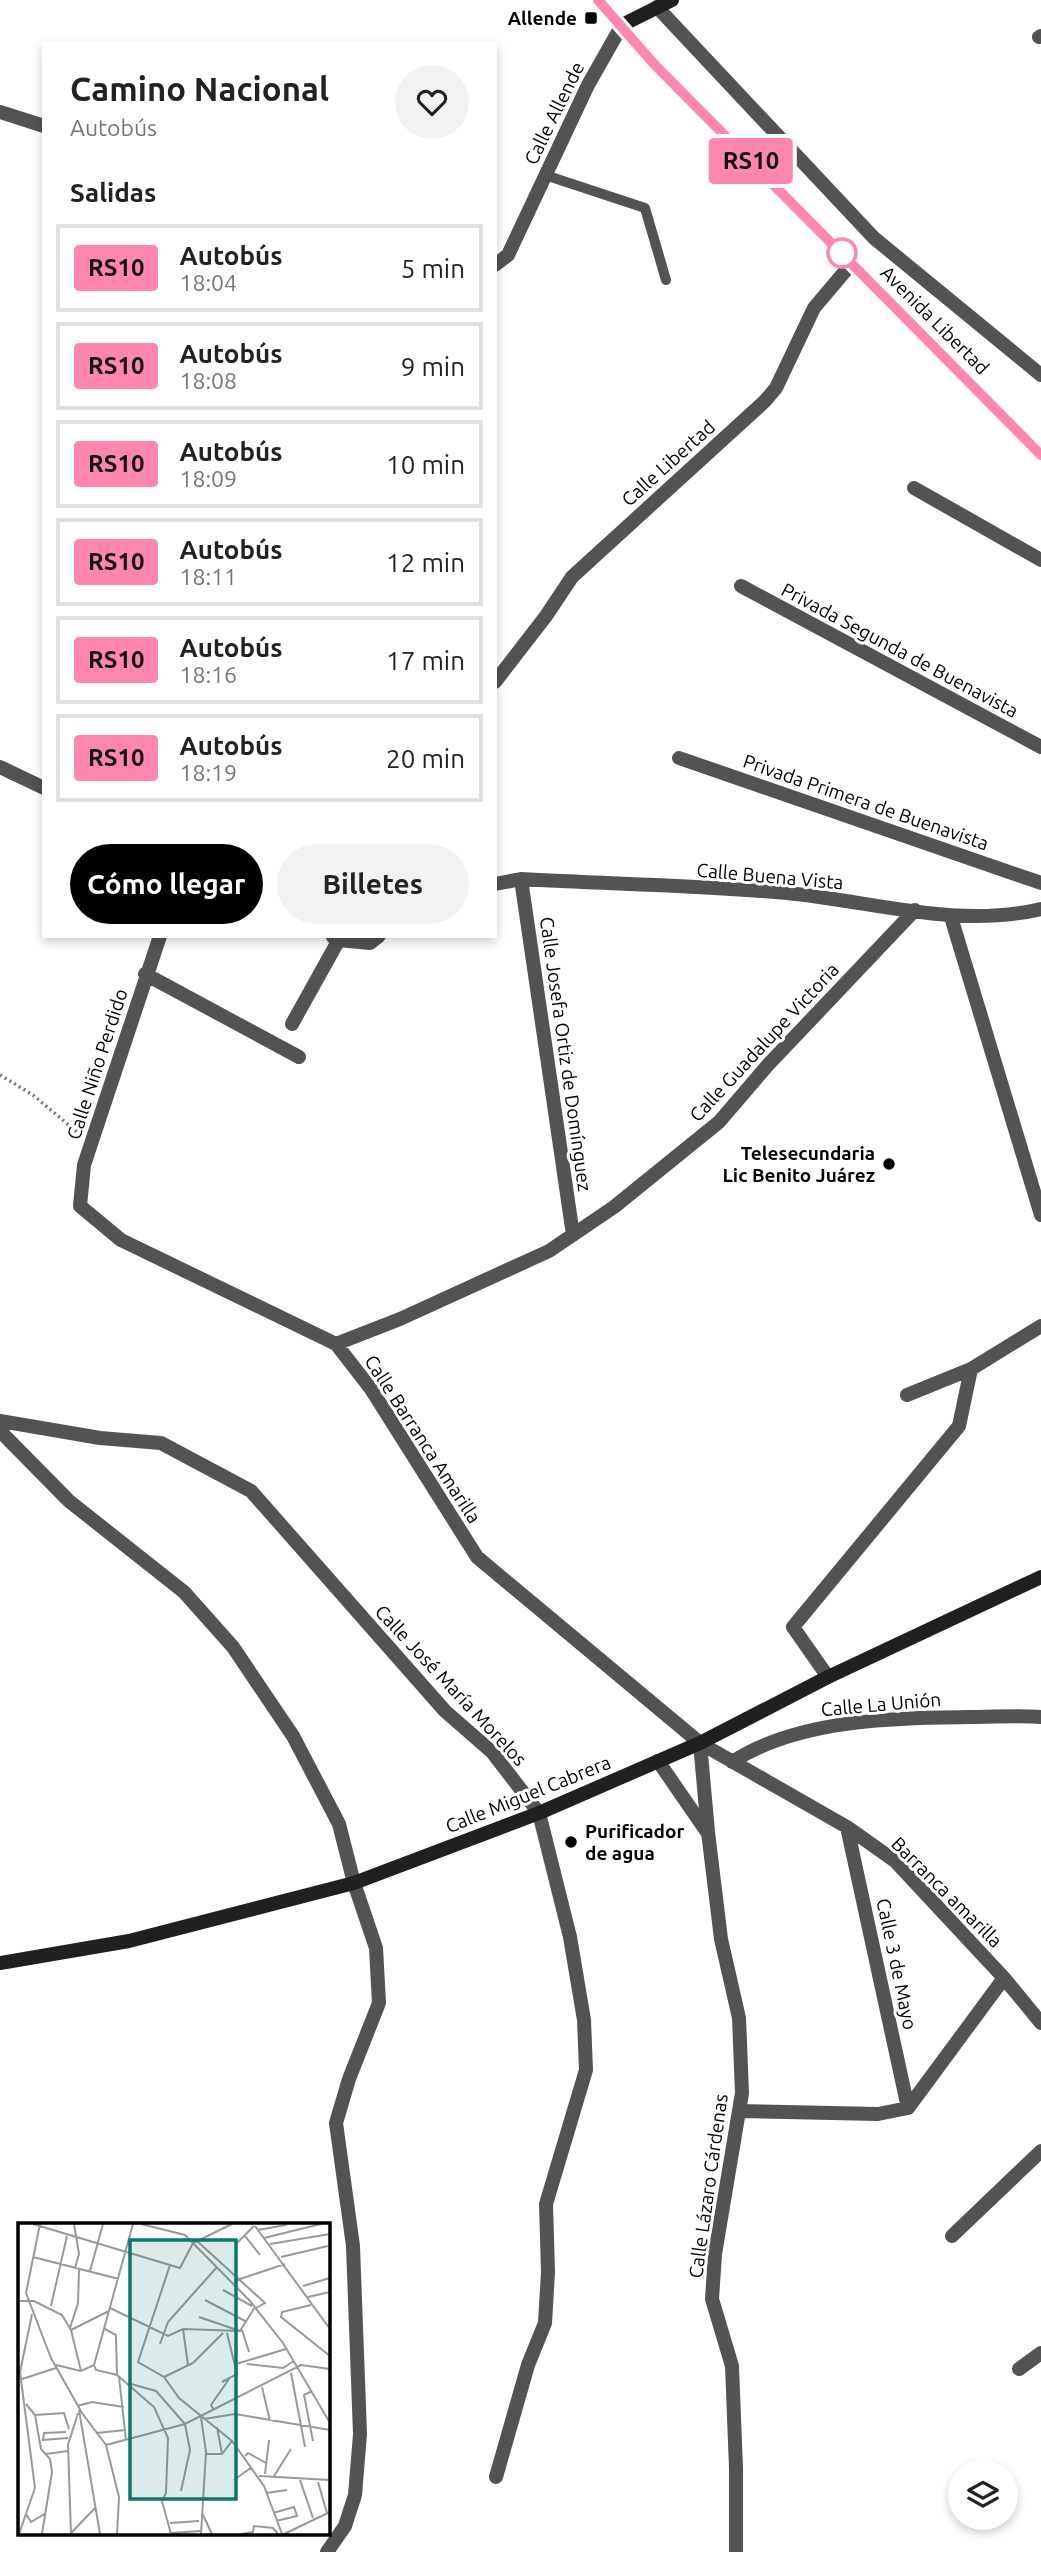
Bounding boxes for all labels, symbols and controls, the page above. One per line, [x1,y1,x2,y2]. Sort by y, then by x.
place label: Allende [508,7,577,29]
marker: Allende [583,10,599,26]
street label: Calle Allende [520,58,588,168]
button: heart [395,65,469,139]
text: Camino Nacional [70,70,329,107]
text: Autobús [70,115,157,140]
line badge: RS10 [702,138,800,184]
text: RS10 [723,147,779,174]
text: Salidas [70,178,156,207]
unlabelled marker [827,238,857,268]
text: Autobús [179,241,282,270]
text: RS10 [88,254,144,281]
text: 5 min [401,254,465,283]
street label: Avenida Libertad [876,261,994,379]
text: 18:04 [179,270,237,295]
text: Autobús [179,339,282,368]
text: RS10 [88,352,144,379]
text: 9 min [401,352,465,381]
text: 18:08 [179,368,237,393]
street label: Calle Libertad [617,415,719,511]
text: Autobús [179,437,282,466]
text: RS10 [88,450,144,477]
text: 10 min [386,450,465,479]
text: 18:09 [179,466,237,491]
text: Autobús [179,535,282,564]
text: RS10 [88,548,144,575]
text: 12 min [386,548,465,577]
text: 18:11 [179,564,237,589]
street label: Privada Segunda de Buenavista [778,578,1022,722]
text: Autobús [179,633,282,662]
text: RS10 [88,646,144,673]
text: 17 min [386,646,465,675]
text: 18:16 [179,662,237,687]
text: Autobús [179,731,282,760]
text: RS10 [88,744,144,771]
text: 20 min [386,744,465,773]
street label: Privada Primera de Buenavista [740,750,992,854]
text: 18:19 [179,760,237,785]
button: Cómo llegar [70,844,263,924]
button: Billetes [277,844,469,924]
street label: Calle Buena Vista [696,859,844,893]
street label: Calle Josefa Ortiz de Domínguez [536,915,596,1193]
street label: Calle Guadalupe Victoria [685,958,843,1126]
street label: Calle Niño Perdido [62,986,132,1142]
place label: Telesecundaria Lic Benito Juárez [722,1142,875,1186]
marker: Telesecundaria Lic Benito Juárez [881,1156,897,1172]
street label: Calle Barranca Amarilla [360,1351,486,1527]
street label: Calle José María Morelos [371,1600,531,1770]
street label: Calle La Unión [820,1688,942,1720]
street label: Calle Miguel Cabrera [442,1751,614,1837]
place label: Purificador de agua [585,1820,684,1864]
street label: Barranca amarilla [887,1832,1007,1952]
marker: Purificador de agua [563,1834,579,1850]
street label: Calle 3 de Mayo [872,1896,922,2032]
street label: Calle Lázaro Cárdenas [684,2092,732,2280]
inset map [18,2223,329,2534]
map controls [948,2460,1018,2530]
button: layers [948,2460,1018,2530]

